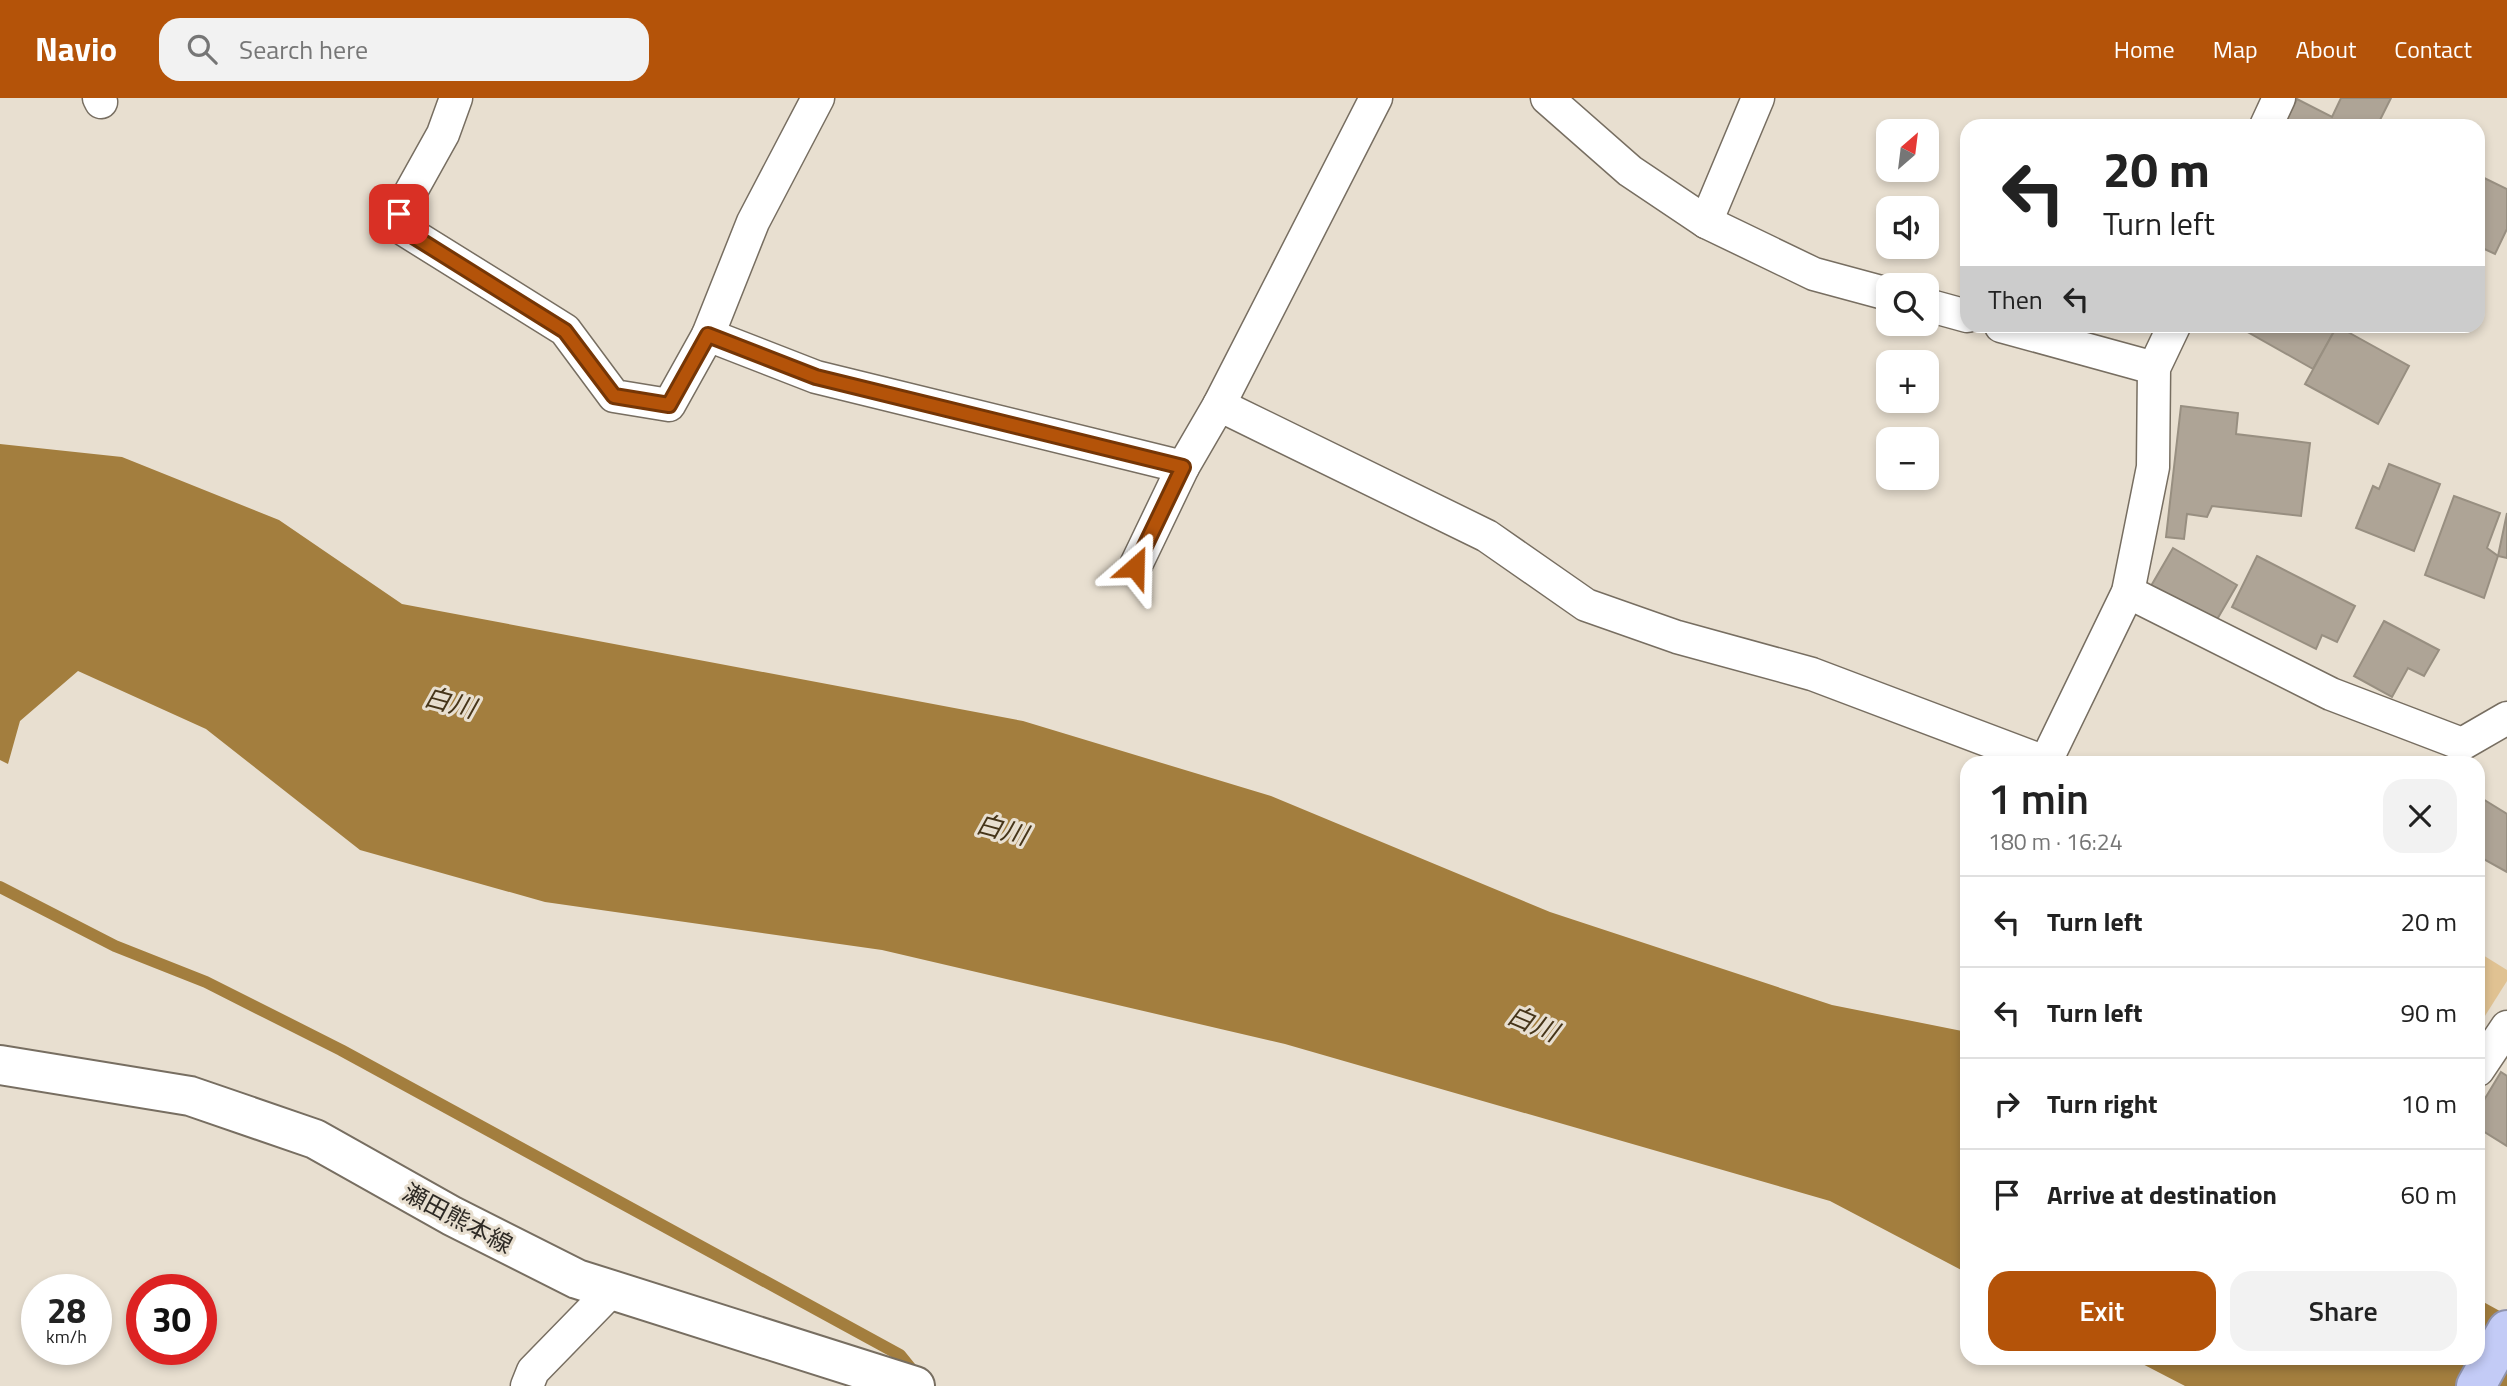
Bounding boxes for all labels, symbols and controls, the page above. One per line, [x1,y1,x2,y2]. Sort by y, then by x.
search box [159,18,649,81]
text: Navio [35,24,117,74]
icon: search [183,30,221,68]
text: Search here [239,30,368,69]
text: Home [2114,31,2175,67]
text: Map [2213,31,2258,67]
text: About [2296,31,2356,67]
text: Contact [2394,31,2472,67]
north arrow [1876,119,1939,182]
map controls [1876,119,1939,490]
text: 20 m [2103,131,2210,206]
icon: left [1988,147,2079,238]
pin [369,184,429,244]
icon: arrive [380,195,418,233]
button: sound [1876,196,1939,259]
text: Turn left [2103,199,2215,247]
button: search [1876,273,1939,336]
text: Then [1988,280,2043,319]
icon: left [2057,280,2095,318]
button: + [1876,350,1939,413]
button: − [1876,427,1939,490]
position arrow [1098,530,1172,604]
water label: 白川 [420,676,483,728]
text: 1 min [1988,766,2089,830]
button: close [2383,779,2457,853]
water label: 白川 [972,803,1035,855]
text: 180 m · 16:24 [1988,824,2123,859]
text: Turn left [2047,902,2142,941]
text: 20 m [2400,902,2457,941]
icon: left [1988,903,2026,941]
text: Turn left [2047,993,2142,1032]
text: 90 m [2400,993,2457,1032]
icon: left [1988,994,2026,1032]
water label: 白川 [1501,995,1567,1052]
text: Turn right [2047,1084,2158,1123]
text: 10 m [2400,1084,2457,1123]
icon: right [1988,1085,2026,1123]
street label: 瀬田熊本線 [397,1174,519,1262]
text: Arrive at destination [2047,1175,2277,1214]
text: 60 m [2400,1175,2457,1214]
icon: arrive [1988,1176,2026,1214]
button: Exit [1988,1271,2216,1351]
button: Share [2230,1271,2457,1351]
speed limit sign: 30 [126,1274,217,1365]
text: 28 [47,1283,86,1337]
text: km/h [46,1323,87,1350]

